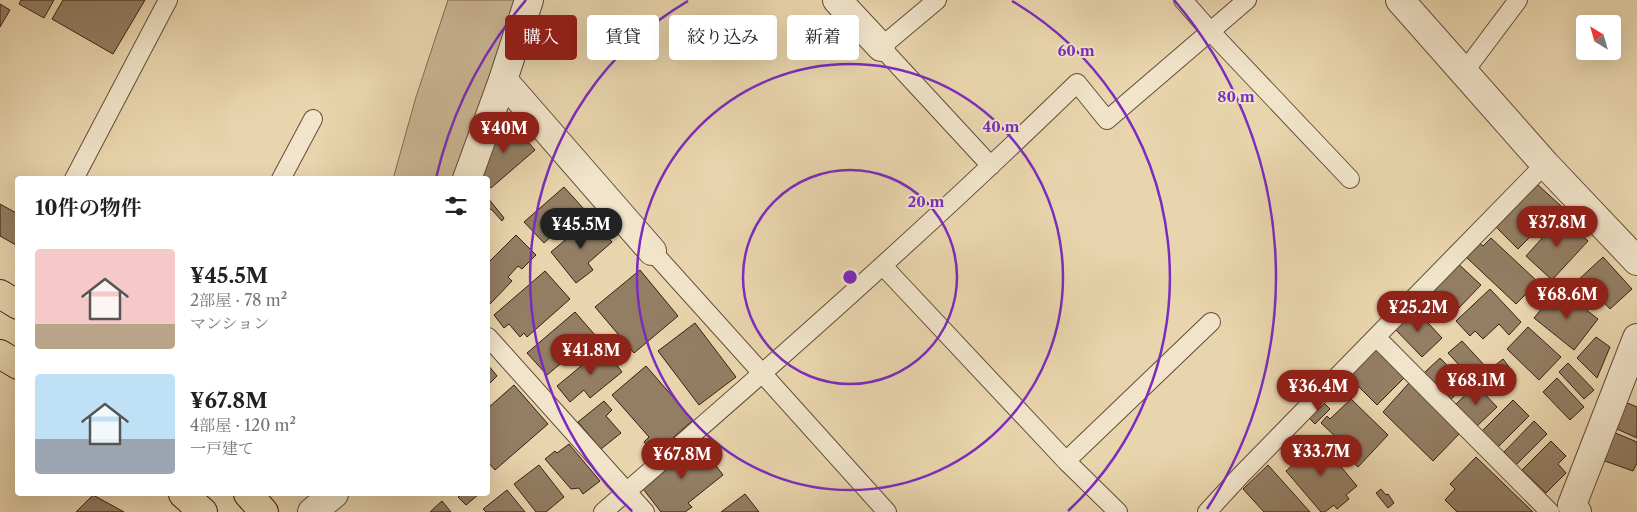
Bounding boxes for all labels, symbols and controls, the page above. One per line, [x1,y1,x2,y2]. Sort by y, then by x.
chip: 購入 [505,15,577,60]
chip: 賃貸 [587,15,659,60]
chip: 絞り込み [669,15,777,60]
chip: 新着 [787,15,859,60]
north arrow [1576,15,1621,60]
map controls [1576,15,1621,60]
text: 60 m [1057,41,1095,60]
text: 80 m [1217,87,1255,106]
pin: ¥40M [474,112,534,154]
text: 40 m [982,117,1020,136]
text: ¥40M [480,118,528,138]
icon: filters [442,192,470,220]
text: 20 m [907,192,945,211]
text: 10件の物件 [35,195,142,220]
pin: ¥37.8M [1516,206,1598,248]
pin: ¥45.5M [540,208,622,250]
text: ¥37.8M [1528,212,1586,232]
text: ¥45.5M [551,214,611,234]
text: ¥45.5M [190,263,268,288]
centre of rings [841,268,859,286]
icon: home [75,269,135,329]
pin: ¥68.6M [1526,278,1608,320]
text: ¥68.6M [1536,284,1598,304]
text: 2部屋 · 78 m² [190,290,287,310]
pin: ¥25.2M [1377,290,1459,333]
text: ¥25.2M [1388,297,1448,317]
text: マンション [190,313,269,333]
pin: ¥41.8M [550,334,632,376]
text: ¥41.8M [562,340,620,360]
pin: ¥68.1M [1435,364,1517,406]
pin: ¥36.4M [1277,370,1359,412]
text: ¥68.1M [1447,370,1506,390]
text: ¥36.4M [1288,376,1348,396]
text: ¥67.8M [190,388,268,413]
icon: home [75,394,135,454]
text: 4部屋 · 120 m² [190,415,296,435]
pin: ¥33.7M [1280,434,1362,477]
text: 一戸建て [190,438,254,458]
pin: ¥67.8M [641,438,723,480]
text: ¥33.7M [1292,441,1350,461]
text: ¥67.8M [652,444,712,464]

